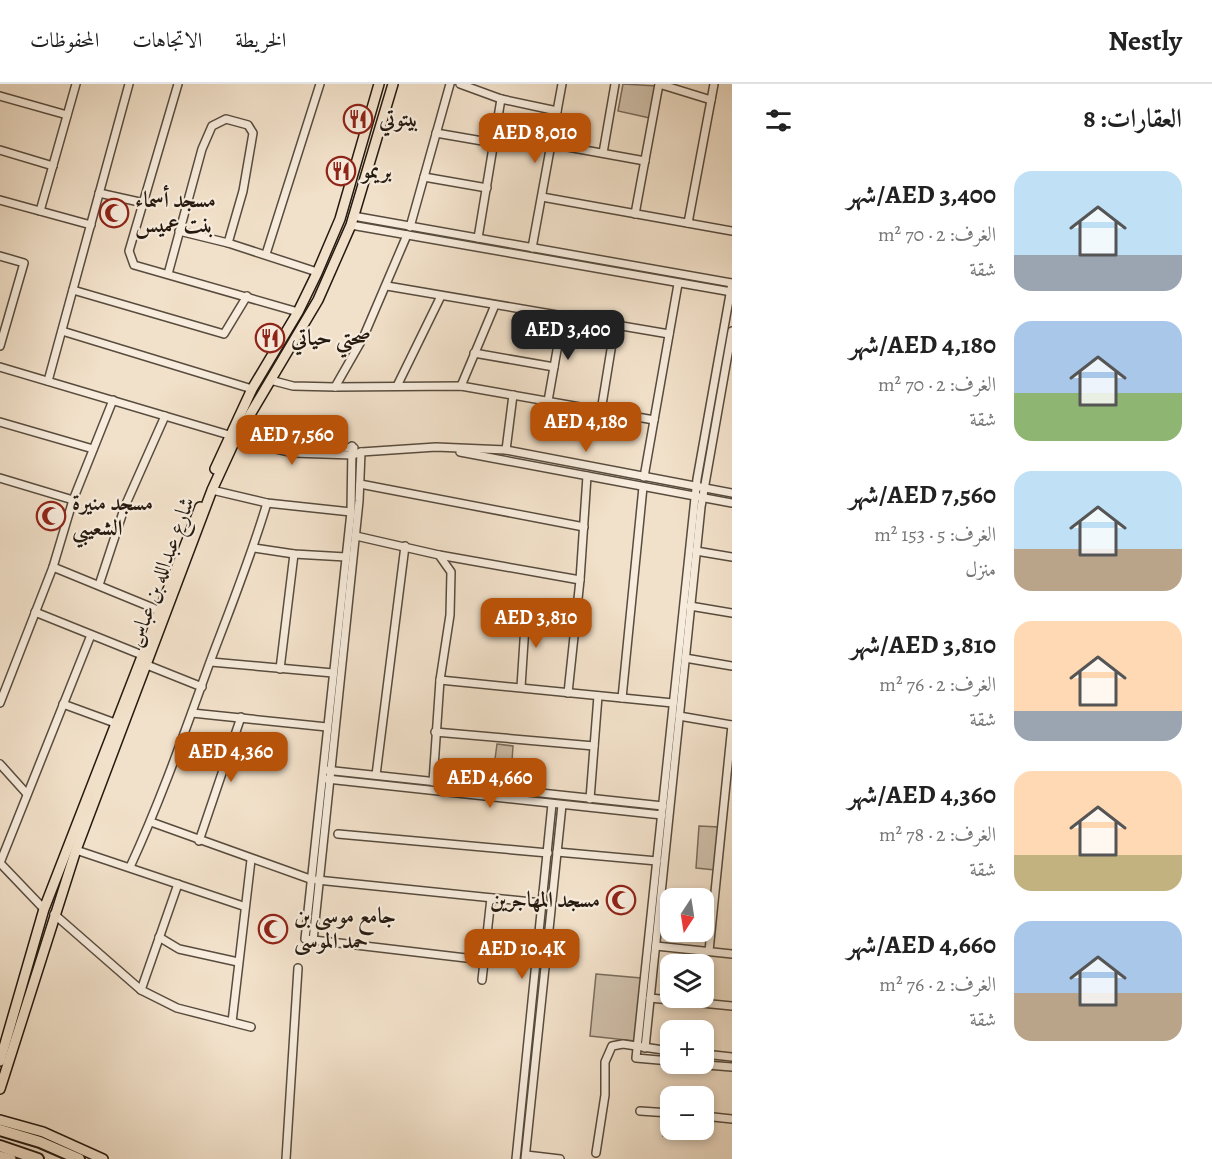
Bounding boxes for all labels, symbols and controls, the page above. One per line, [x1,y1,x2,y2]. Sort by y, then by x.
text: Nestly [1108,22,1182,60]
text: المحفوظات [30,26,99,54]
text: الاتجاهات [132,26,202,54]
text: الخريطة [235,26,286,54]
text: العقارات: 8 [1083,101,1182,136]
restaurant icon: بيتوتي [342,103,374,135]
place label: بيتوتي [378,104,419,137]
icon: filters [762,104,795,137]
pin: AED 8,010 [466,113,604,164]
text: AED 8,010 [493,119,577,146]
restaurant icon: بريمو [325,155,357,187]
place label: بريمو [360,156,392,186]
text: AED 3,400/شهر [847,177,996,212]
place label: مسجد أسماء بنت عميس [135,184,216,240]
icon: home [1062,195,1134,267]
mosque icon: مسجد أسماء بنت عميس [98,197,130,229]
text: الغرف: 2 · 70 m² [878,221,996,248]
text: شقة [970,256,996,283]
pin: AED 3,400 [499,310,637,361]
text: AED 3,400 [525,316,611,343]
restaurant icon: صحتي حياتي [254,322,286,354]
place label: صحتي حياتي [290,323,371,358]
text: AED 4,180/شهر [849,327,996,362]
icon: home [1062,345,1134,417]
text: الغرف: 2 · 70 m² [878,371,996,398]
pin: AED 4,180 [517,402,655,453]
text: شقة [970,406,996,433]
text: AED 4,180 [544,408,628,435]
pin: AED 7,560 [223,415,361,466]
text: AED 7,560 [250,421,334,448]
text: AED 7,560/شهر [849,477,996,512]
place label: مسجد منيرة الشعيبي [72,488,153,548]
street label: شارع عبدالله بن عباس [120,493,205,652]
icon: home [1062,495,1134,567]
mosque icon: مسجد منيرة الشعيبي [35,500,67,532]
text: الغرف: 5 · 153 m² [874,521,996,548]
text: منزل [965,556,996,583]
pin: AED 3,810 [467,598,605,649]
text: AED 3,810 [495,604,577,631]
text: AED 3,810/شهر [850,627,996,662]
icon: home [1062,645,1134,717]
text: الغرف: 2 · 76 m² [879,671,996,698]
text: شقة [970,706,996,733]
pin: AED 4,360 [162,732,300,783]
text: AED 4,360 [189,738,273,765]
pin: AED 4,660 [421,758,559,809]
text: AED 4,660 [447,764,533,791]
text: AED 4,360/شهر [848,777,996,812]
icon: home [1062,795,1134,867]
text: الغرف: 2 · 78 m² [879,821,996,848]
text: شقة [970,856,996,883]
mosque icon: مسجد المهاجرين [605,884,637,916]
place label: مسجد المهاجرين [490,885,600,915]
north arrow [660,888,714,942]
map controls [660,888,714,1140]
place label: جامع موسى بن حمد الموسى [294,901,396,956]
mosque icon: جامع موسى بن حمد الموسى [257,913,289,945]
text: AED 4,660/شهر [847,927,996,962]
pin: AED 10.4K [453,929,591,980]
text: AED 10.4K [478,935,566,962]
icon: home [1062,945,1134,1017]
button: layers [660,954,714,1008]
text: الغرف: 2 · 76 m² [879,971,996,998]
text: شقة [970,1006,996,1033]
button: + [660,1020,714,1074]
button: − [660,1086,714,1140]

